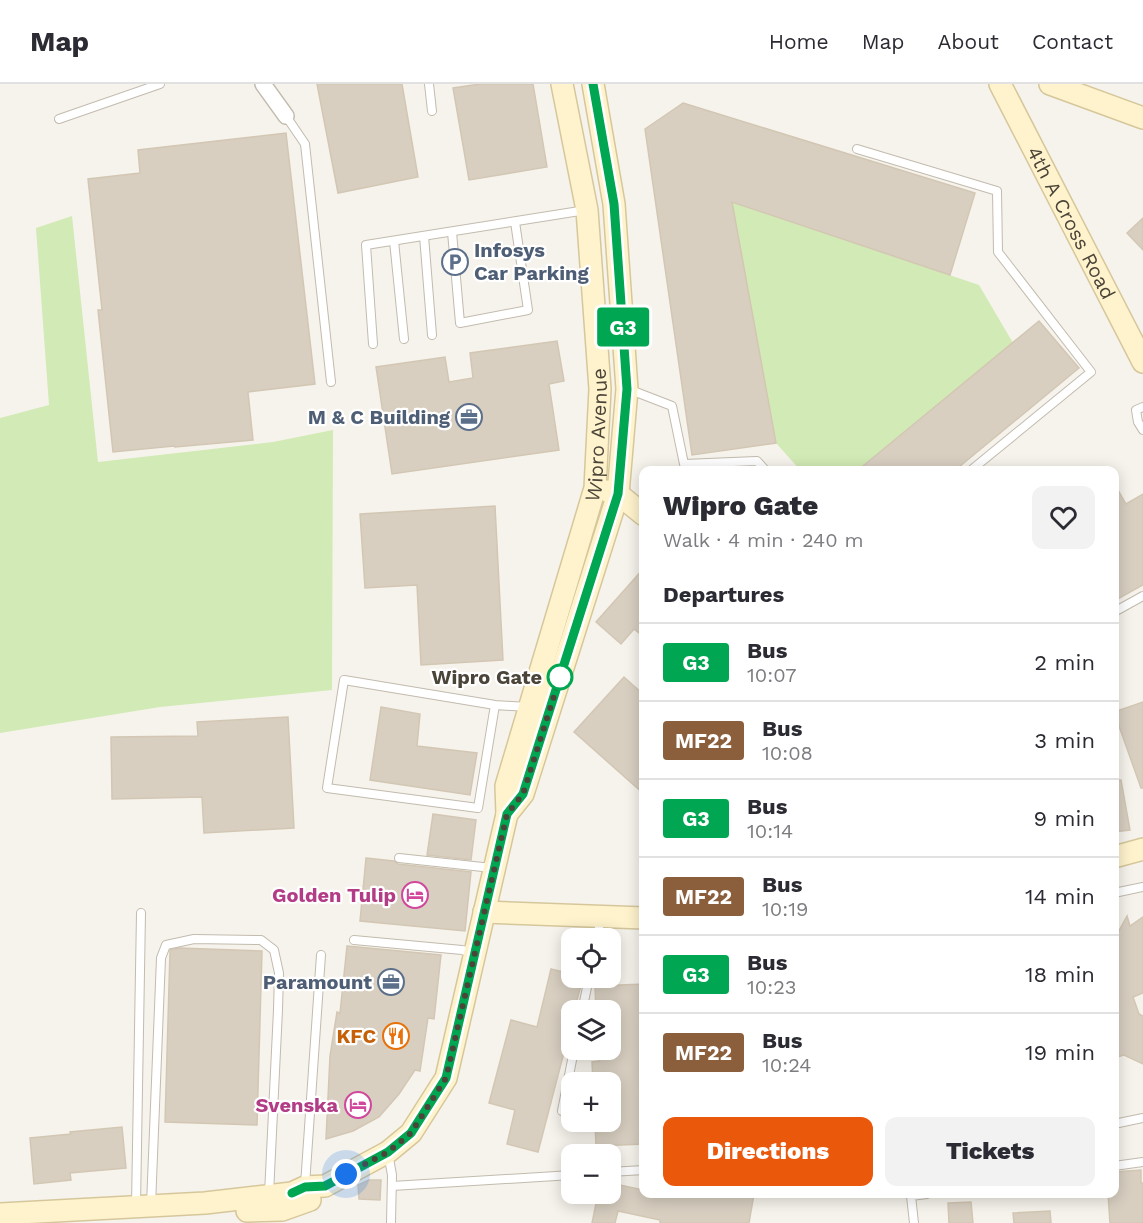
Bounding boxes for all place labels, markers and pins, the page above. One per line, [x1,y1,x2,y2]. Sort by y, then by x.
place label: Infosys Car Parking [474,238,589,285]
parking icon: Infosys Car Parking [440,247,470,277]
office icon: M & C Building [454,402,484,432]
place label: M & C Building [308,405,451,429]
marker: Wipro Gate [547,664,573,690]
place label: Wipro Gate [432,665,542,689]
hotel icon: Golden Tulip [400,880,430,910]
place label: Golden Tulip [272,883,396,907]
office icon: Paramount [376,967,406,997]
place label: Paramount [263,970,372,994]
restaurant icon: KFC [381,1021,411,1051]
place label: KFC [336,1024,376,1048]
hotel icon: Svenska [343,1090,373,1120]
place label: Svenska [256,1093,338,1117]

